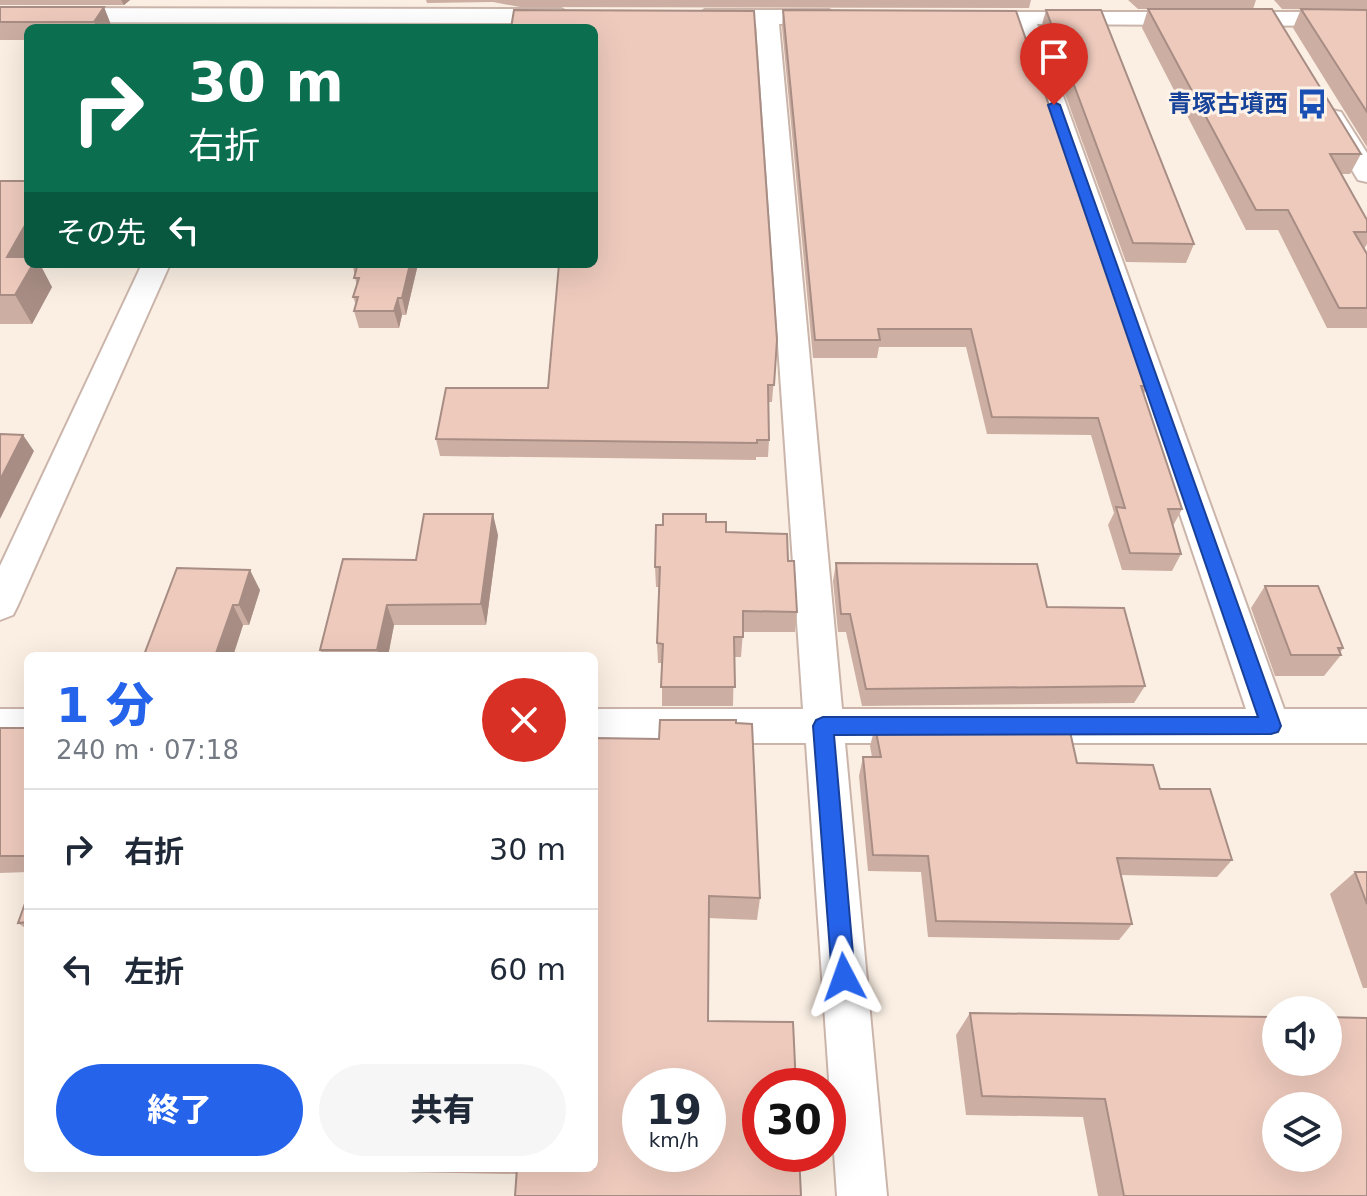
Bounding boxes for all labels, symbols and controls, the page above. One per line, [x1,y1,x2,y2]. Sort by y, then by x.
pin [1020,23,1088,105]
icon: arrive [1032,35,1076,79]
text: 30 m [188,49,344,114]
icon: right [56,56,160,160]
bus stop icon: 青塚古墳西 [1295,87,1329,121]
place label: 青塚古墳西 [1168,90,1288,118]
text: 右折 [188,125,260,166]
icon: left [162,208,206,252]
text: その先 [56,215,146,250]
text: 1 分 [56,677,154,733]
button: close [482,678,566,762]
text: 240 m · 07:18 [56,735,239,765]
icon: right [56,827,100,871]
text: 30 m [489,832,566,867]
text: 右折 [124,834,184,869]
position arrow [802,935,886,1019]
icon: left [56,947,100,991]
text: 60 m [489,952,566,987]
text: 左折 [124,954,184,989]
map controls [1262,996,1342,1172]
button: sound [1262,996,1342,1076]
button: 終了 [56,1064,303,1156]
button: 共有 [319,1064,566,1156]
speed limit sign: 30 [742,1068,846,1172]
text: 19 [646,1087,702,1133]
button: layers [1262,1092,1342,1172]
text: km/h [649,1128,699,1152]

